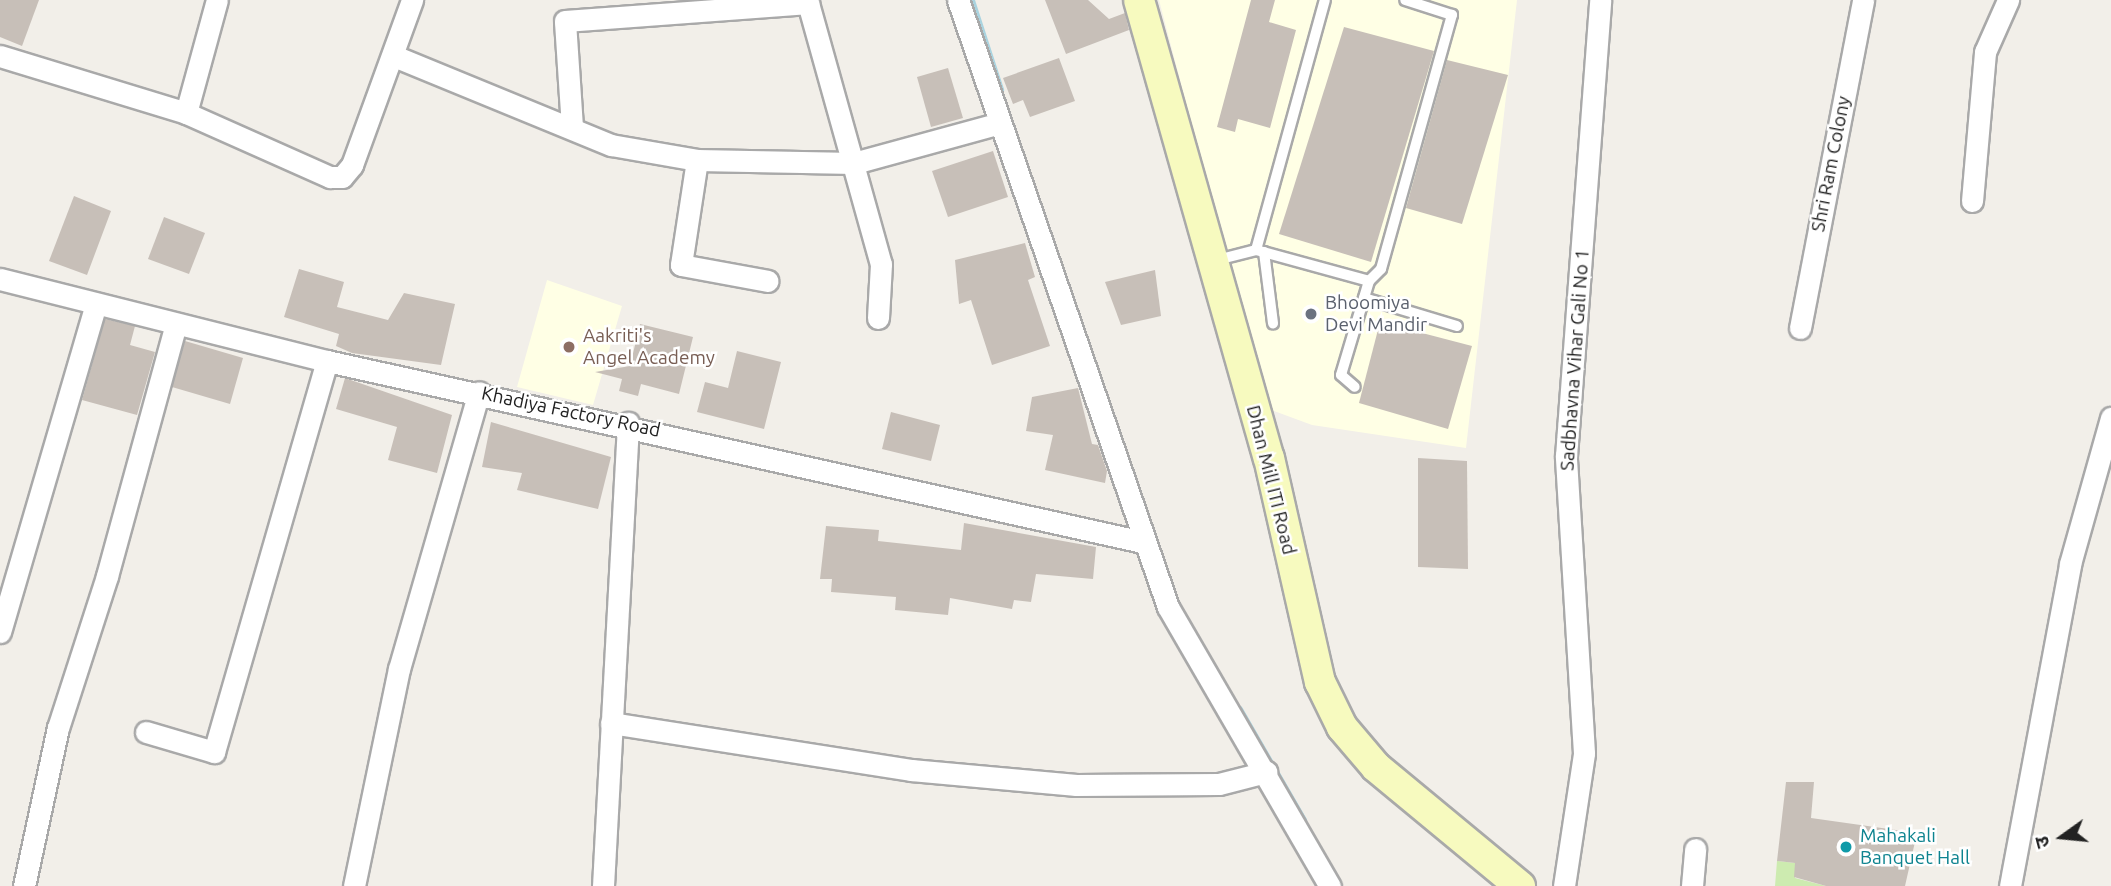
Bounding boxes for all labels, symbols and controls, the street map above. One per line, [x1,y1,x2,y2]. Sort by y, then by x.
street label: Shri Ram Colony [1807,94,1855,234]
street label: Sadbhavna Vihar Gali No 1 [1556,248,1594,472]
place label: Bhoomiya Devi Mandir [1325,292,1427,336]
marker: Bhoomiya Devi Mandir [1303,306,1319,322]
place label: Aakriti's Angel Academy [583,325,715,369]
marker: Aakriti's Angel Academy [561,339,577,355]
street label: Khadiya Factory Road [479,382,663,442]
street label: Dhan Mill ITI Road [1241,403,1301,557]
north arrow [2027,802,2097,872]
place label: Mahakali Banquet Hall [1860,825,1970,869]
text: उ [2030,834,2054,851]
marker: Mahakali Banquet Hall [1838,839,1854,855]

